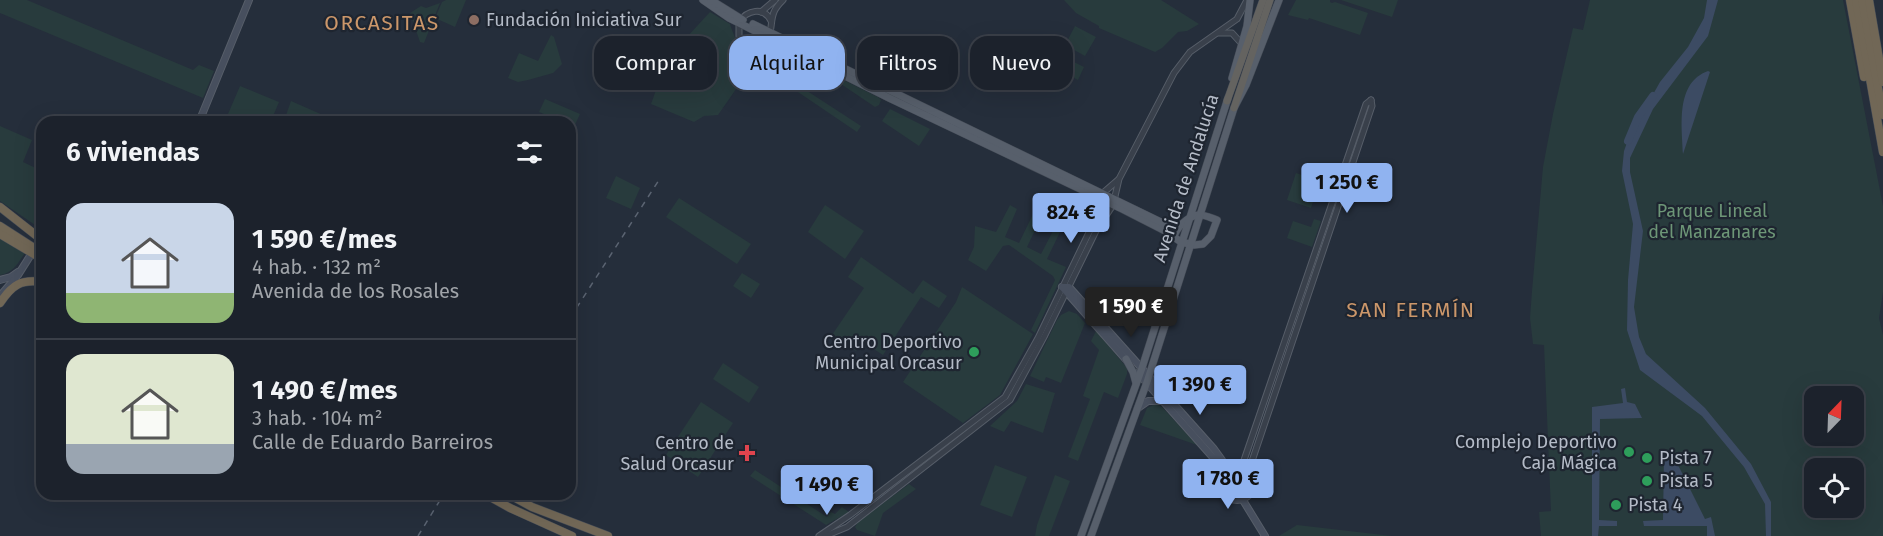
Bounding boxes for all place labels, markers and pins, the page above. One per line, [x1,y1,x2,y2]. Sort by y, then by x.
place label: Fundación Iniciativa Sur [486,9,682,31]
marker: Fundación Iniciativa Sur [467,13,481,27]
pin: 1 250 € [1292,163,1402,214]
pin: 824 € [1029,193,1113,244]
pin: 1 590 € [1076,287,1186,338]
place label: Centro Deportivo Municipal Orcasur [815,331,962,374]
marker: Centro Deportivo Municipal Orcasur [967,345,981,359]
pin: 1 390 € [1145,365,1255,416]
place label: Complejo Deportivo Caja Mágica [1455,431,1617,474]
place label: Centro de Salud Orcasur [621,432,734,475]
marker: Centro de Salud Orcasur [738,444,756,462]
marker: Complejo Deportivo Caja Mágica [1622,445,1636,459]
place label: Pista 7 [1659,447,1712,469]
marker: Pista 7 [1640,451,1654,465]
pin: 1 780 € [1173,459,1283,510]
pin: 1 490 € [772,465,882,516]
place label: Pista 5 [1659,470,1713,492]
marker: Pista 5 [1640,474,1654,488]
place label: Pista 4 [1628,494,1683,516]
marker: Pista 4 [1609,498,1623,512]

